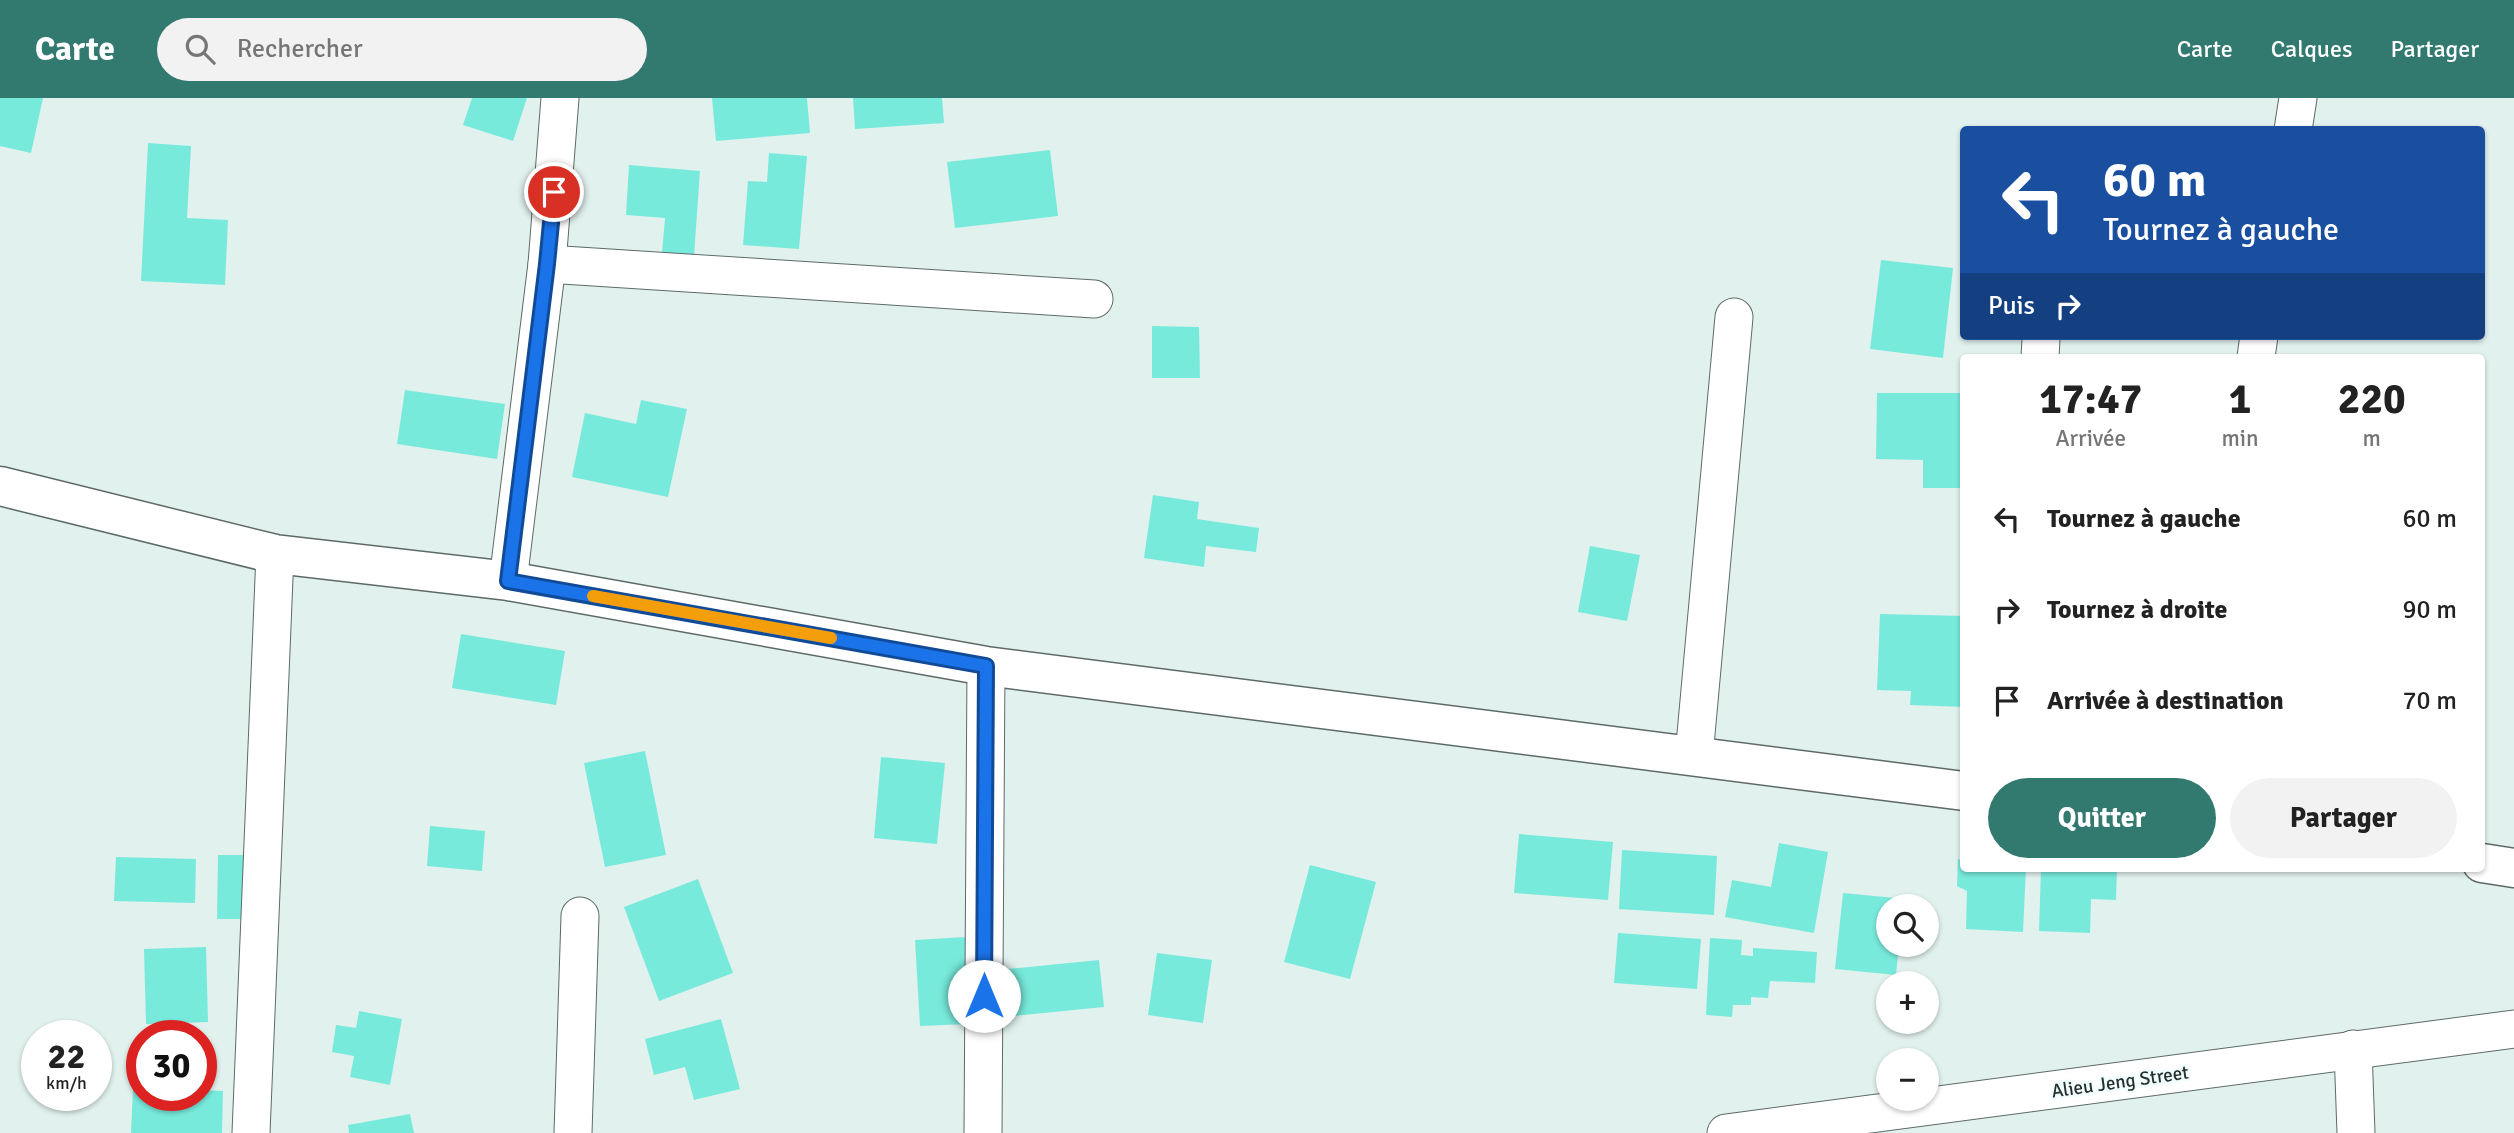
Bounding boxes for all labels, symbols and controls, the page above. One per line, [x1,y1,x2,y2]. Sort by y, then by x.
search box [157,18,647,81]
text: Carte [35,29,115,70]
icon: search [181,30,219,68]
text: Rechercher [237,33,363,65]
text: Carte [2177,34,2233,64]
text: Calques [2271,34,2352,64]
text: Partager [2390,34,2479,64]
text: 60 m [2103,150,2206,210]
icon: left [1988,154,2079,245]
pin [524,162,584,222]
icon: arrive [535,173,573,211]
text: Tournez à gauche [2103,210,2339,249]
icon: right [2049,287,2087,325]
text: Puis [1988,290,2035,322]
text: 17:47 [2039,374,2142,425]
text: 1 [2229,374,2251,425]
text: 220 [2338,374,2406,425]
text: Arrivée [2055,424,2126,453]
text: min [2221,424,2259,453]
text: m [2363,424,2381,453]
icon: left [1988,500,2026,538]
text: Tournez à gauche [2047,503,2241,535]
text: 60 m [2402,503,2457,535]
icon: right [1988,591,2026,629]
text: Tournez à droite [2047,594,2227,626]
text: 90 m [2402,594,2457,626]
icon: arrive [1988,682,2026,720]
text: Arrivée à destination [2047,685,2284,717]
text: 70 m [2402,685,2457,717]
button: Quitter [1988,778,2216,858]
button: Partager [2230,778,2457,858]
map controls [1876,894,1939,1111]
button: search [1876,894,1939,957]
position arrow [947,959,1021,1033]
button: + [1876,971,1939,1034]
speed limit sign: 30 [126,1020,217,1111]
text: 22 [48,1035,85,1078]
button: − [1876,1048,1939,1111]
street label: Alieu Jeng Street [2050,1060,2191,1103]
text: km/h [46,1072,87,1094]

